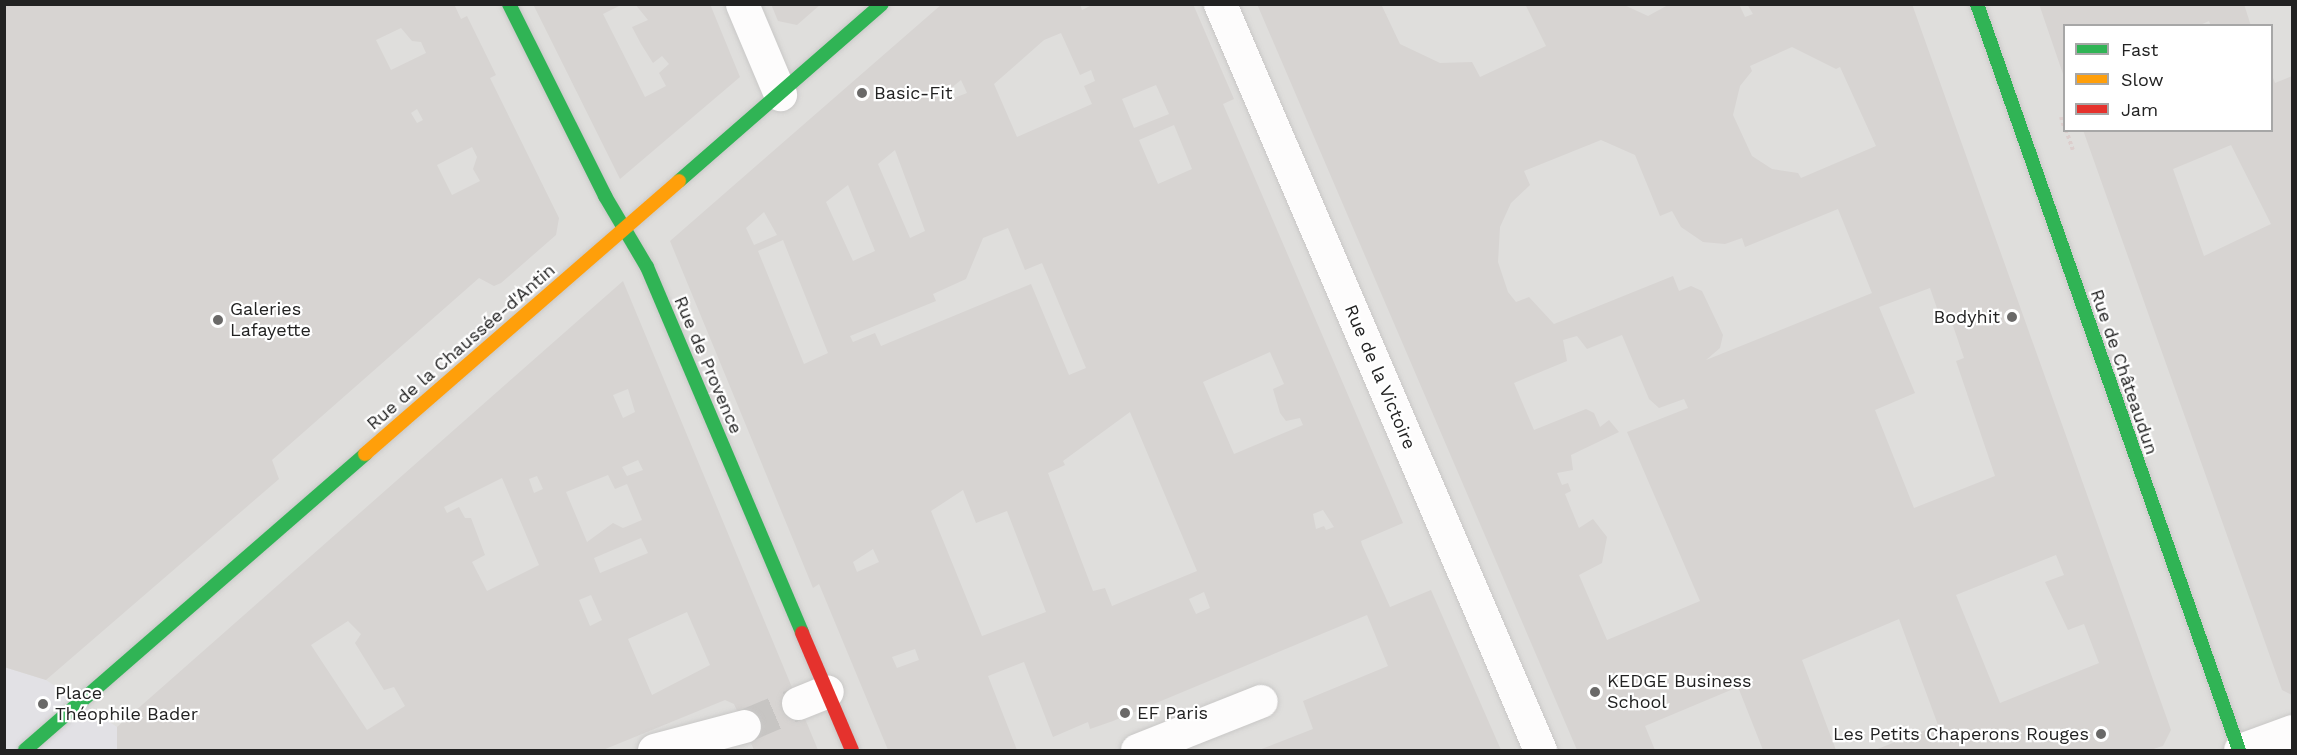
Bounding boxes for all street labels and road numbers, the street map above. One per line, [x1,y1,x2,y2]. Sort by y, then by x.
street label: Rue de la Chaussée-d'Antin [362,259,560,435]
street label: Rue de Châteaudun [2086,287,2162,457]
street label: Rue de Provence [669,293,747,437]
street label: Rue de la Victoire [1340,301,1420,453]

